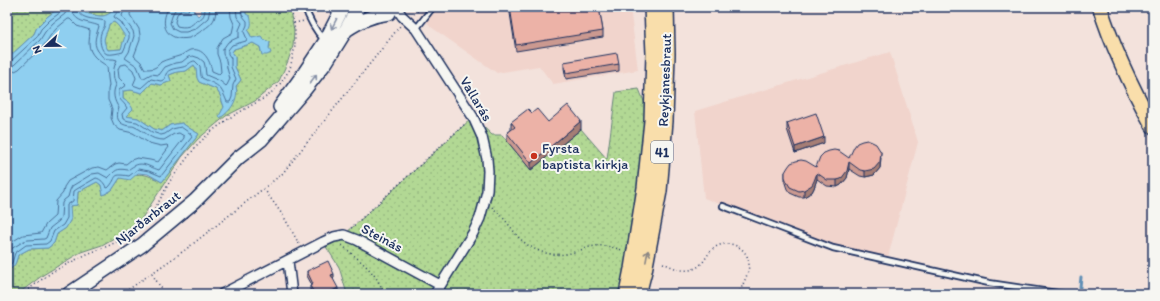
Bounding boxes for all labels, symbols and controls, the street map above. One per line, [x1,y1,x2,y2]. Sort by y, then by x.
one-way arrow [330,18,337,30]
north arrow [26,26,66,66]
street label: Reykjanesbraut [655,33,675,127]
text: N [30,44,45,55]
one-way arrow [308,74,317,85]
street label: Vallarás [456,74,496,124]
place label: Fyrsta baptista kirkja [542,140,628,173]
road number: 41 [651,141,673,163]
marker: Fyrsta baptista kirkja [529,151,539,161]
street label: Njarðarbraut [112,187,184,249]
street label: Steinás [358,220,406,256]
one-way arrow [643,250,651,263]

